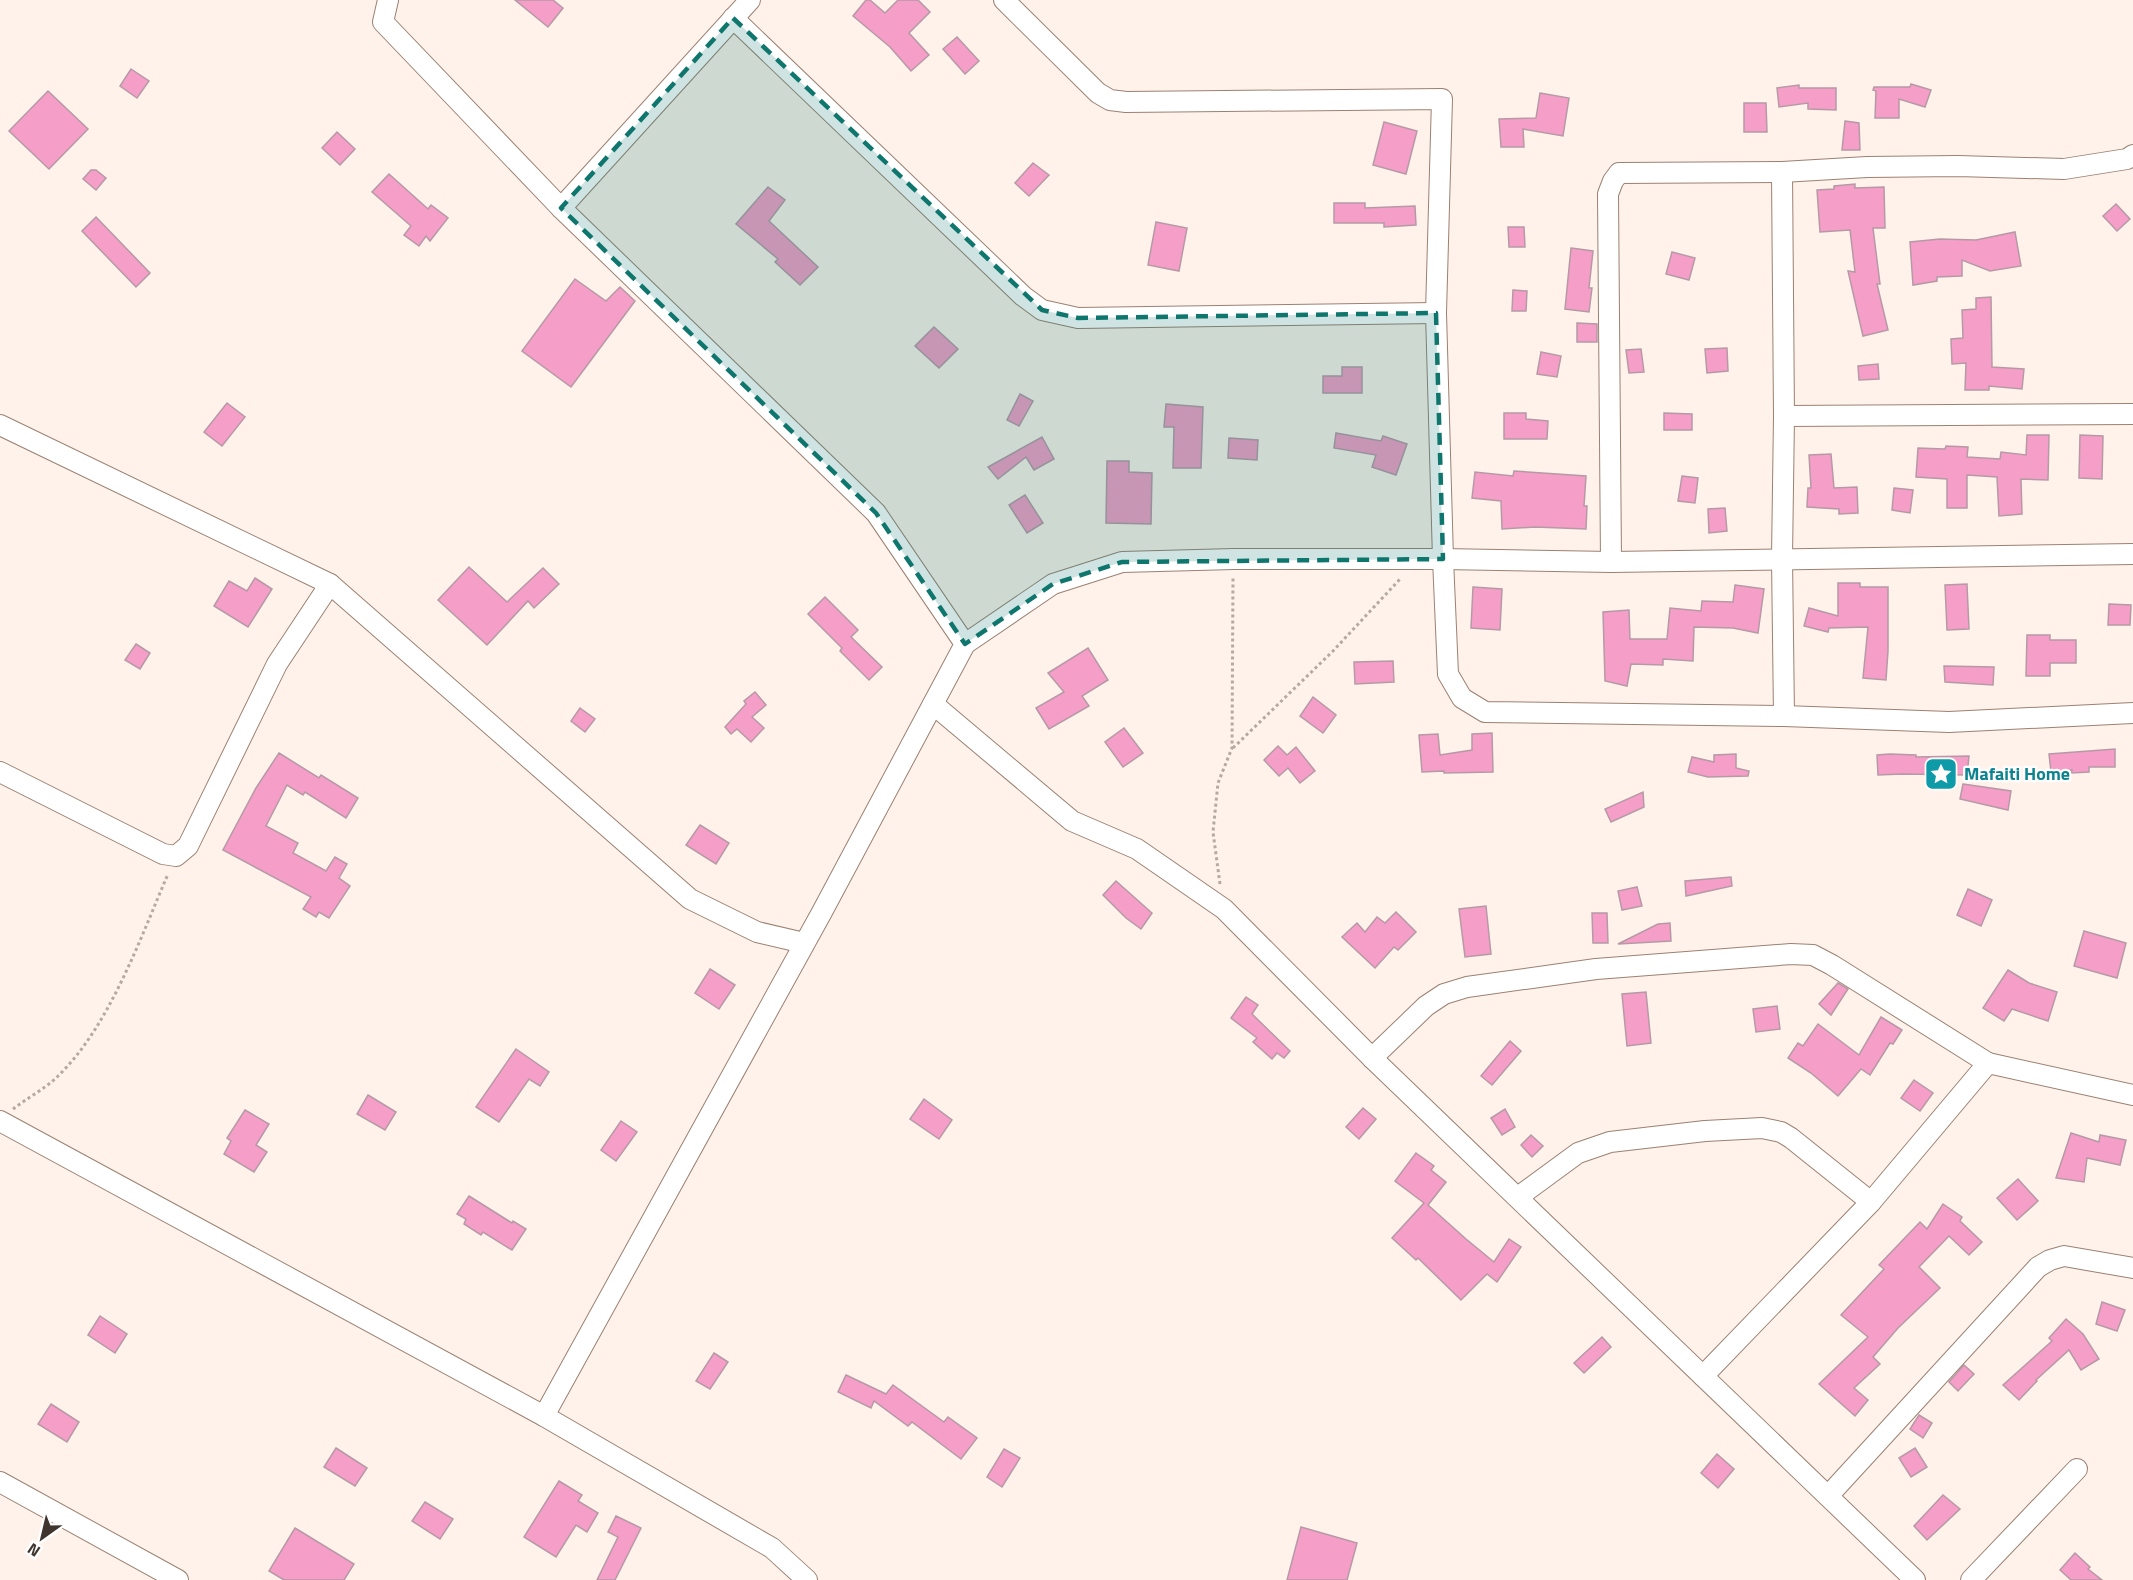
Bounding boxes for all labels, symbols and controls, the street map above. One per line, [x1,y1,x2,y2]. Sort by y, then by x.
place icon: Mafaiti Home [1923,756,1959,792]
place label: Mafaiti Home [1964,760,2070,787]
north arrow [12,1508,72,1568]
text: N [22,1537,45,1563]

